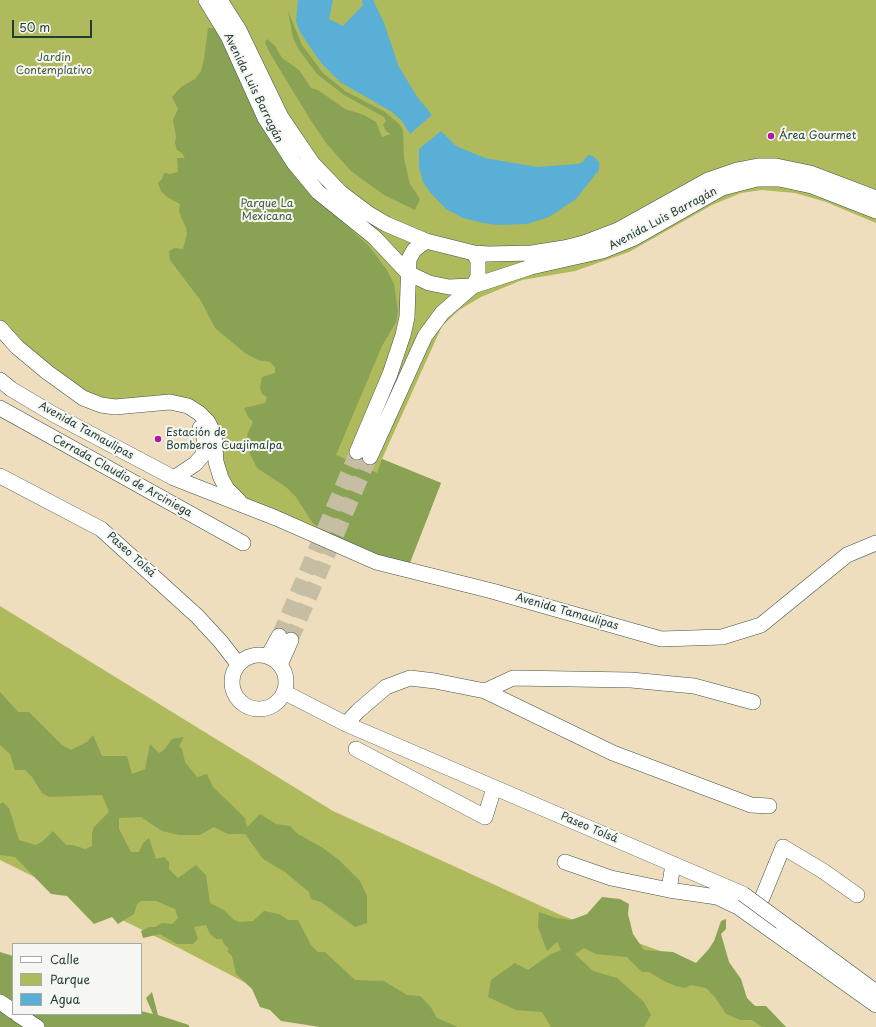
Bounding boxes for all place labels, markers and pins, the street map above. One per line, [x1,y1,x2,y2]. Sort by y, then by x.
place label: Área Gourmet [779,129,856,143]
marker: Área Gourmet [766,131,776,141]
place label: Estación de Bomberos Cuajimalpa [166,426,282,452]
marker: Estación de Bomberos Cuajimalpa [153,434,163,444]

